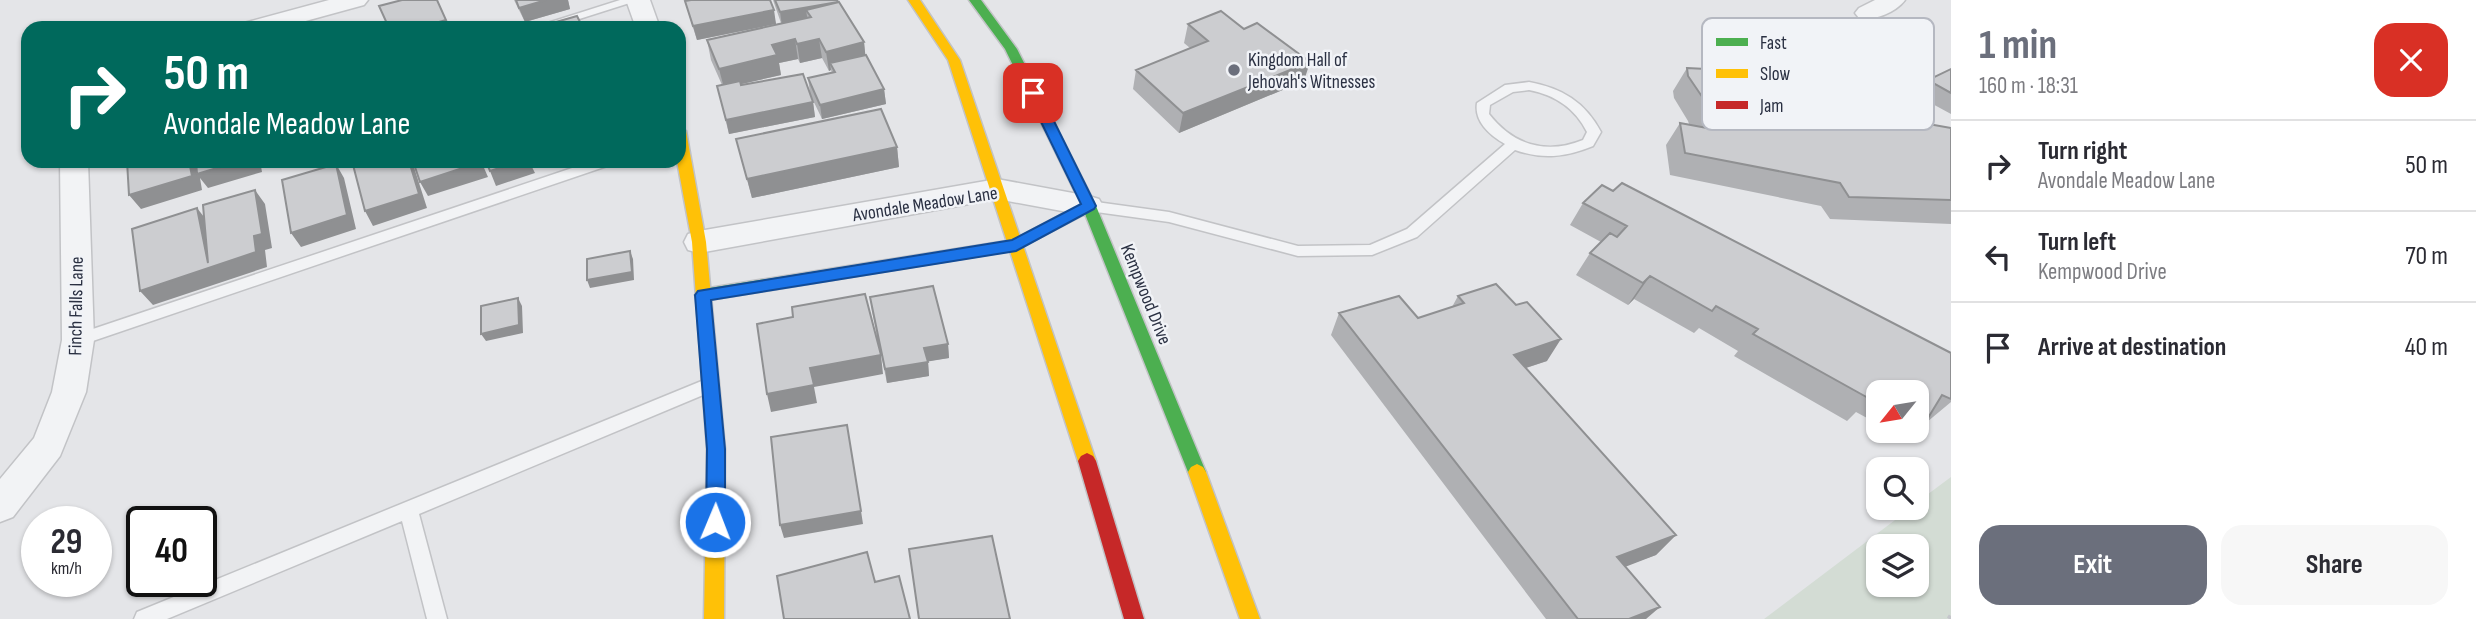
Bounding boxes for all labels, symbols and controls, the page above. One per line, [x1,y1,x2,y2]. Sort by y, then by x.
legend [1702,18,1934,130]
text: 1 min [1979,20,2057,71]
button: close [2374,23,2448,97]
text: Fast [1760,32,1787,55]
text: 50 m [164,45,249,104]
icon: right [49,49,140,140]
place label: Kingdom Hall of Jehovah's Witnesses [1247,49,1376,94]
marker: Kingdom Hall of Jehovah's Witnesses [1226,62,1242,78]
pin [1003,63,1063,123]
text: Slow [1760,63,1790,86]
text: 160 m · 18:31 [1979,72,2078,100]
icon: arrive [1014,74,1052,112]
text: Jam [1759,95,1783,118]
text: Avondale Meadow Lane [164,105,410,144]
text: Turn right [2038,136,2127,167]
icon: right [1979,147,2017,185]
text: 50 m [2405,150,2448,181]
text: Avondale Meadow Lane [2038,167,2215,195]
street label: Avondale Meadow Lane [850,182,999,227]
text: Turn left [2038,227,2116,258]
icon: left [1979,238,2017,276]
street label: Kempwood Drive [1115,241,1176,348]
text: 70 m [2405,241,2448,272]
street label: Finch Falls Lane [64,256,89,356]
text: Kempwood Drive [2038,258,2167,286]
icon: arrive [1979,329,2017,367]
text: Arrive at destination [2038,332,2226,363]
text: 40 m [2405,332,2448,363]
north arrow [1866,380,1928,443]
map controls [1866,380,1929,597]
button: search [1866,457,1929,520]
position arrow [678,485,752,559]
speed limit sign: 40 [126,506,217,597]
text: 29 [51,521,82,564]
button: Exit [1979,525,2207,605]
button: Share [2221,525,2448,605]
button: layers [1866,534,1929,597]
text: km/h [51,558,82,579]

